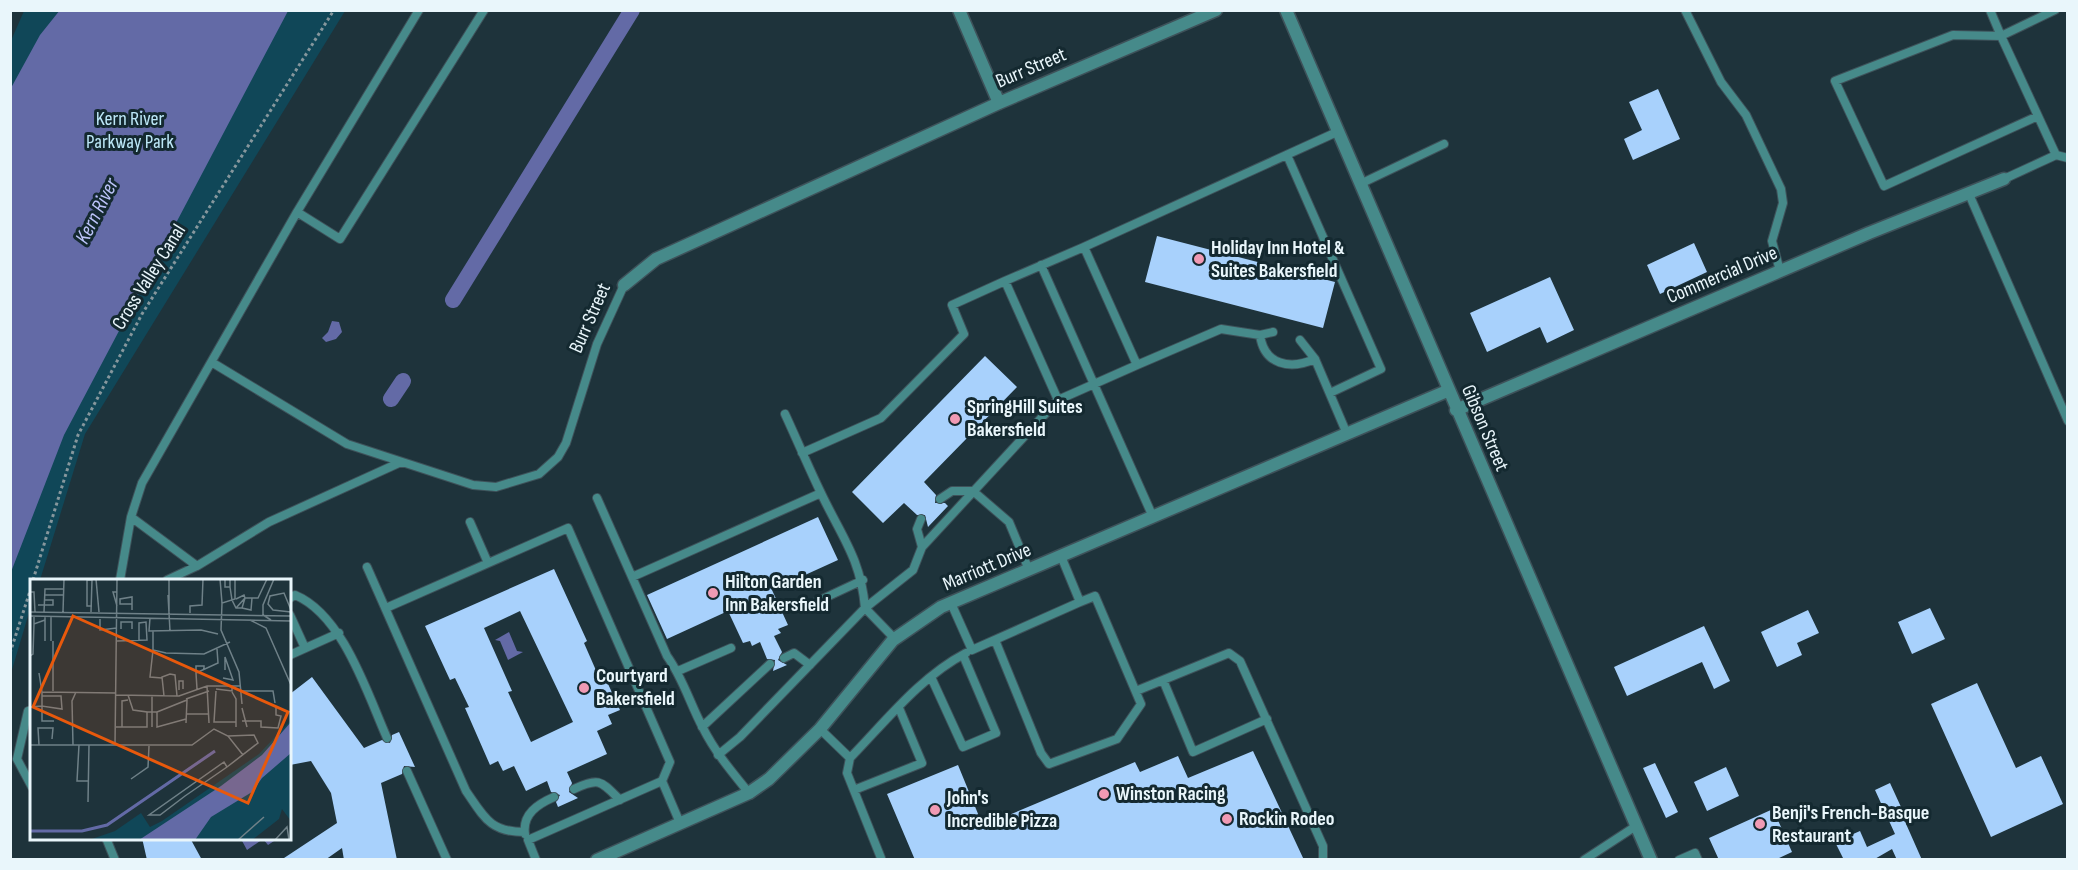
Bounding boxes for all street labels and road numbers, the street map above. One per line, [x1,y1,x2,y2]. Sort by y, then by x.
street label: Burr Street [992,42,1070,94]
street label: Cross Valley Canal [107,220,191,334]
street label: Commercial Drive [1663,241,1781,309]
street label: Burr Street [564,279,616,357]
street label: Gibson Street [1456,381,1514,475]
street label: Marriott Drive [939,538,1035,596]

